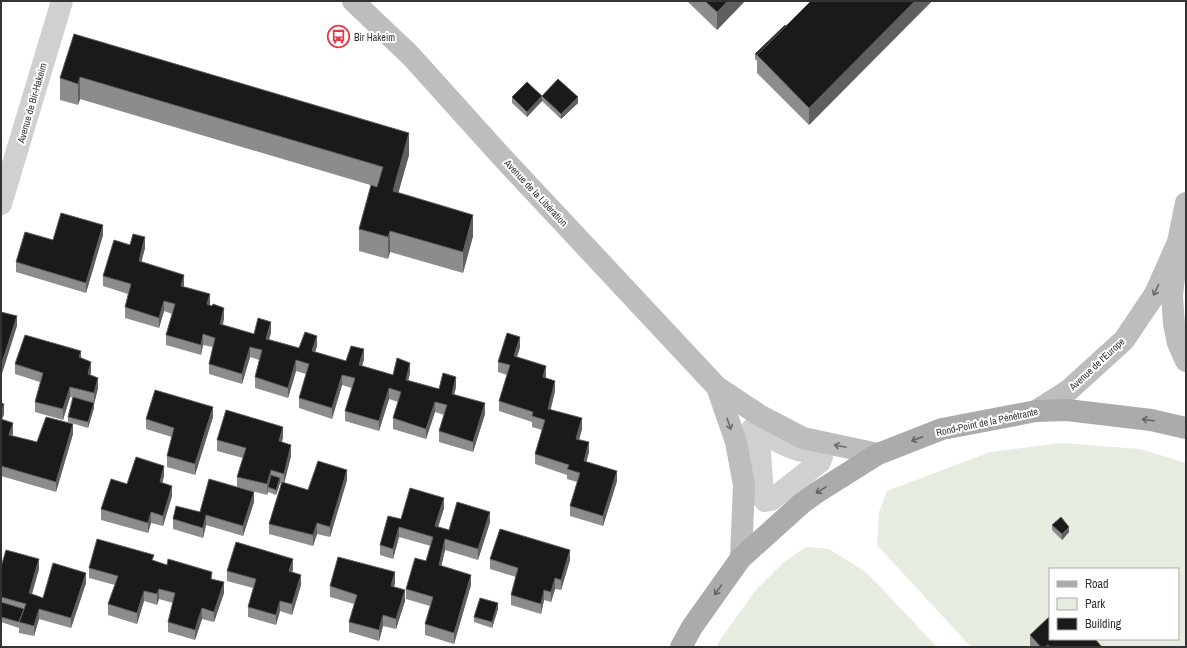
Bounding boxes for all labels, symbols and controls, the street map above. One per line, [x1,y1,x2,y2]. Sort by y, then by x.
bus stop icon: Bir Hakeim [325,24,351,50]
place label: Bir Hakeim [354,31,395,44]
street label: Avenue de Bir-Hakeim [14,61,50,146]
street label: Avenue de la Libération [501,156,570,229]
one-way arrow [1152,284,1159,296]
street label: Avenue de l'Europe [1066,335,1128,394]
street label: Rond-Point de la Pénétrante [935,405,1040,439]
one-way arrow [1142,416,1155,424]
one-way arrow [726,418,734,430]
one-way arrow [912,436,924,444]
one-way arrow [834,441,847,449]
one-way arrow [815,486,827,494]
legend [1049,568,1179,640]
text: Road [1085,576,1109,592]
one-way arrow [714,584,723,595]
text: Park [1085,596,1105,612]
text: Building [1085,616,1122,632]

